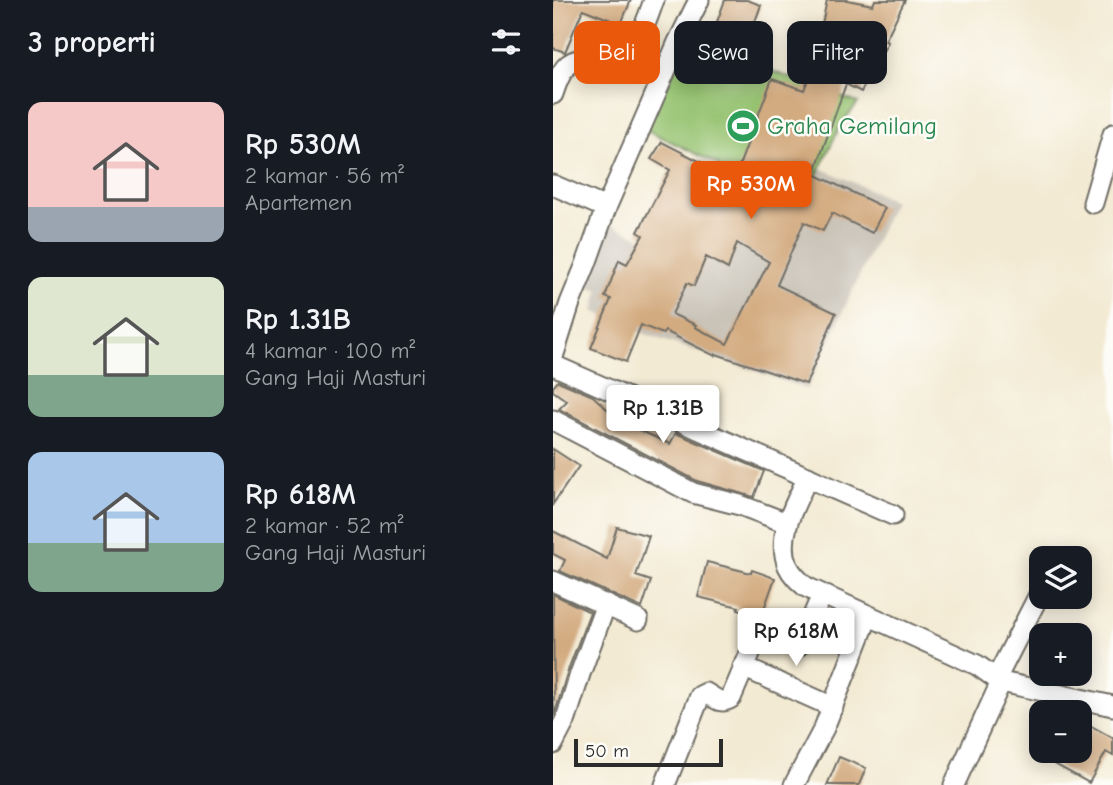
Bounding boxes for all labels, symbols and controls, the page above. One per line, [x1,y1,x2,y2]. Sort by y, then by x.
chip: Beli [574,21,660,84]
chip: Sewa [674,21,773,84]
chip: Filter [787,21,887,84]
icon: filters [487,23,525,61]
text: 3 properti [28,25,156,60]
sports icon: Graha Gemilang [724,107,762,145]
place label: Graha Gemilang [767,112,937,140]
text: Rp 530M [245,127,361,162]
icon: home [84,130,168,214]
text: 2 kamar · 56 m² [245,162,404,189]
pin: Rp 530M [686,162,816,221]
text: Rp 530M [707,170,795,197]
text: Apartemen [245,189,352,216]
text: Rp 1.31B [245,302,351,337]
icon: home [84,305,168,389]
text: 4 kamar · 100 m² [245,337,415,364]
text: Gang Haji Masturi [245,364,426,391]
pin: Rp 1.31B [591,386,735,445]
text: Rp 1.31B [622,394,704,421]
text: Rp 618M [245,477,356,512]
icon: home [84,480,168,564]
text: 2 kamar · 52 m² [245,512,404,539]
text: Gang Haji Masturi [245,539,426,566]
map controls [1029,546,1092,763]
button: layers [1029,546,1092,609]
pin: Rp 618M [731,608,861,668]
text: Rp 618M [754,617,838,644]
button: + [1029,623,1092,686]
button: − [1029,700,1092,763]
scale bar [574,736,723,768]
text: 50 m [585,740,629,762]

